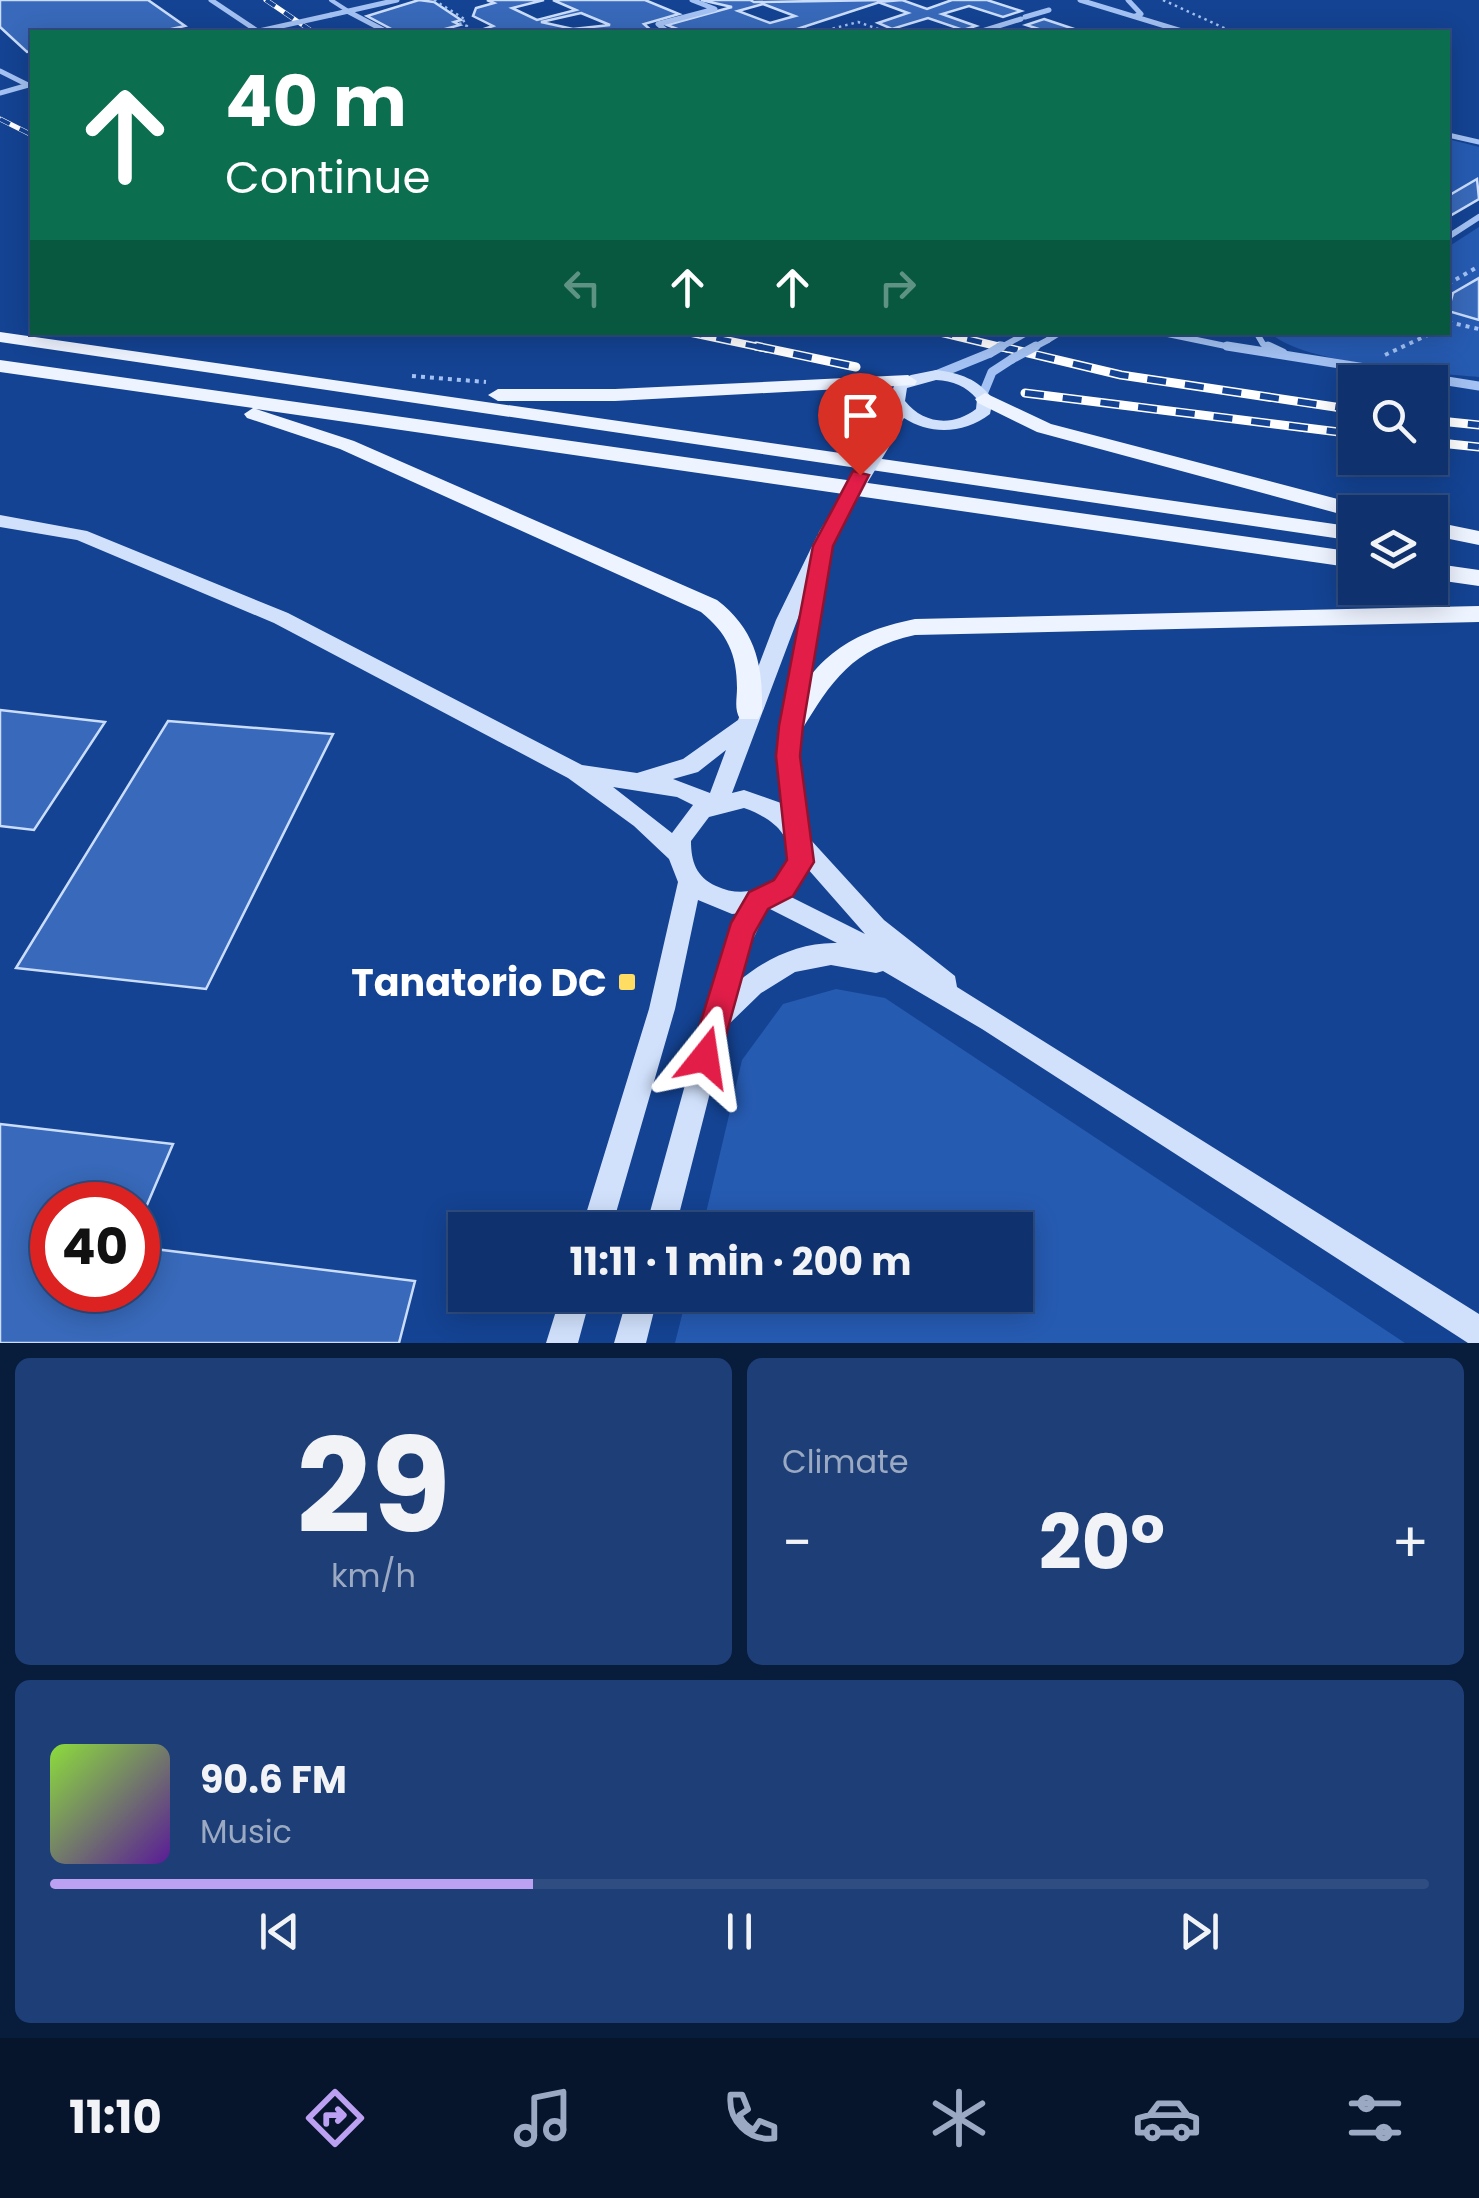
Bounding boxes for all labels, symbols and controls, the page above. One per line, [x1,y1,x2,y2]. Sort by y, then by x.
text: 40 m [225,52,407,151]
icon: ahead [60,70,190,200]
text: Continue [225,146,430,209]
icon: left [555,260,610,315]
icon: ahead [660,260,715,315]
icon: ahead [765,260,820,315]
icon: right [870,260,925,315]
map controls [1338,365,1448,605]
button: search [1338,365,1448,475]
pin [818,373,903,476]
icon: arrive [833,388,888,443]
button: layers [1338,495,1448,605]
place label: Tanatorio DC [351,956,607,1009]
marker: Tanatorio DC [616,971,638,993]
position arrow [653,1005,757,1109]
speed limit sign: 40 [30,1182,160,1312]
text: 11:11 · 1 min · 200 m [570,1235,911,1288]
text: 29 [296,1395,451,1578]
text: Climate [782,1439,909,1484]
text: 20° [1039,1490,1165,1595]
text: − [782,1504,812,1581]
text: + [1391,1504,1429,1581]
text: km/h [331,1553,416,1598]
text: 90.6 FM [200,1753,347,1806]
text: Music [200,1809,292,1854]
icon: previous [252,1904,307,1959]
icon: pause [712,1904,767,1959]
icon: next [1172,1904,1227,1959]
icon: directions [300,2083,370,2153]
icon: music [508,2083,578,2153]
icon: phone [716,2083,786,2153]
icon: climate [924,2083,994,2153]
icon: car [1132,2083,1202,2153]
icon: filters [1340,2083,1410,2153]
text: 11:10 [69,2086,162,2149]

